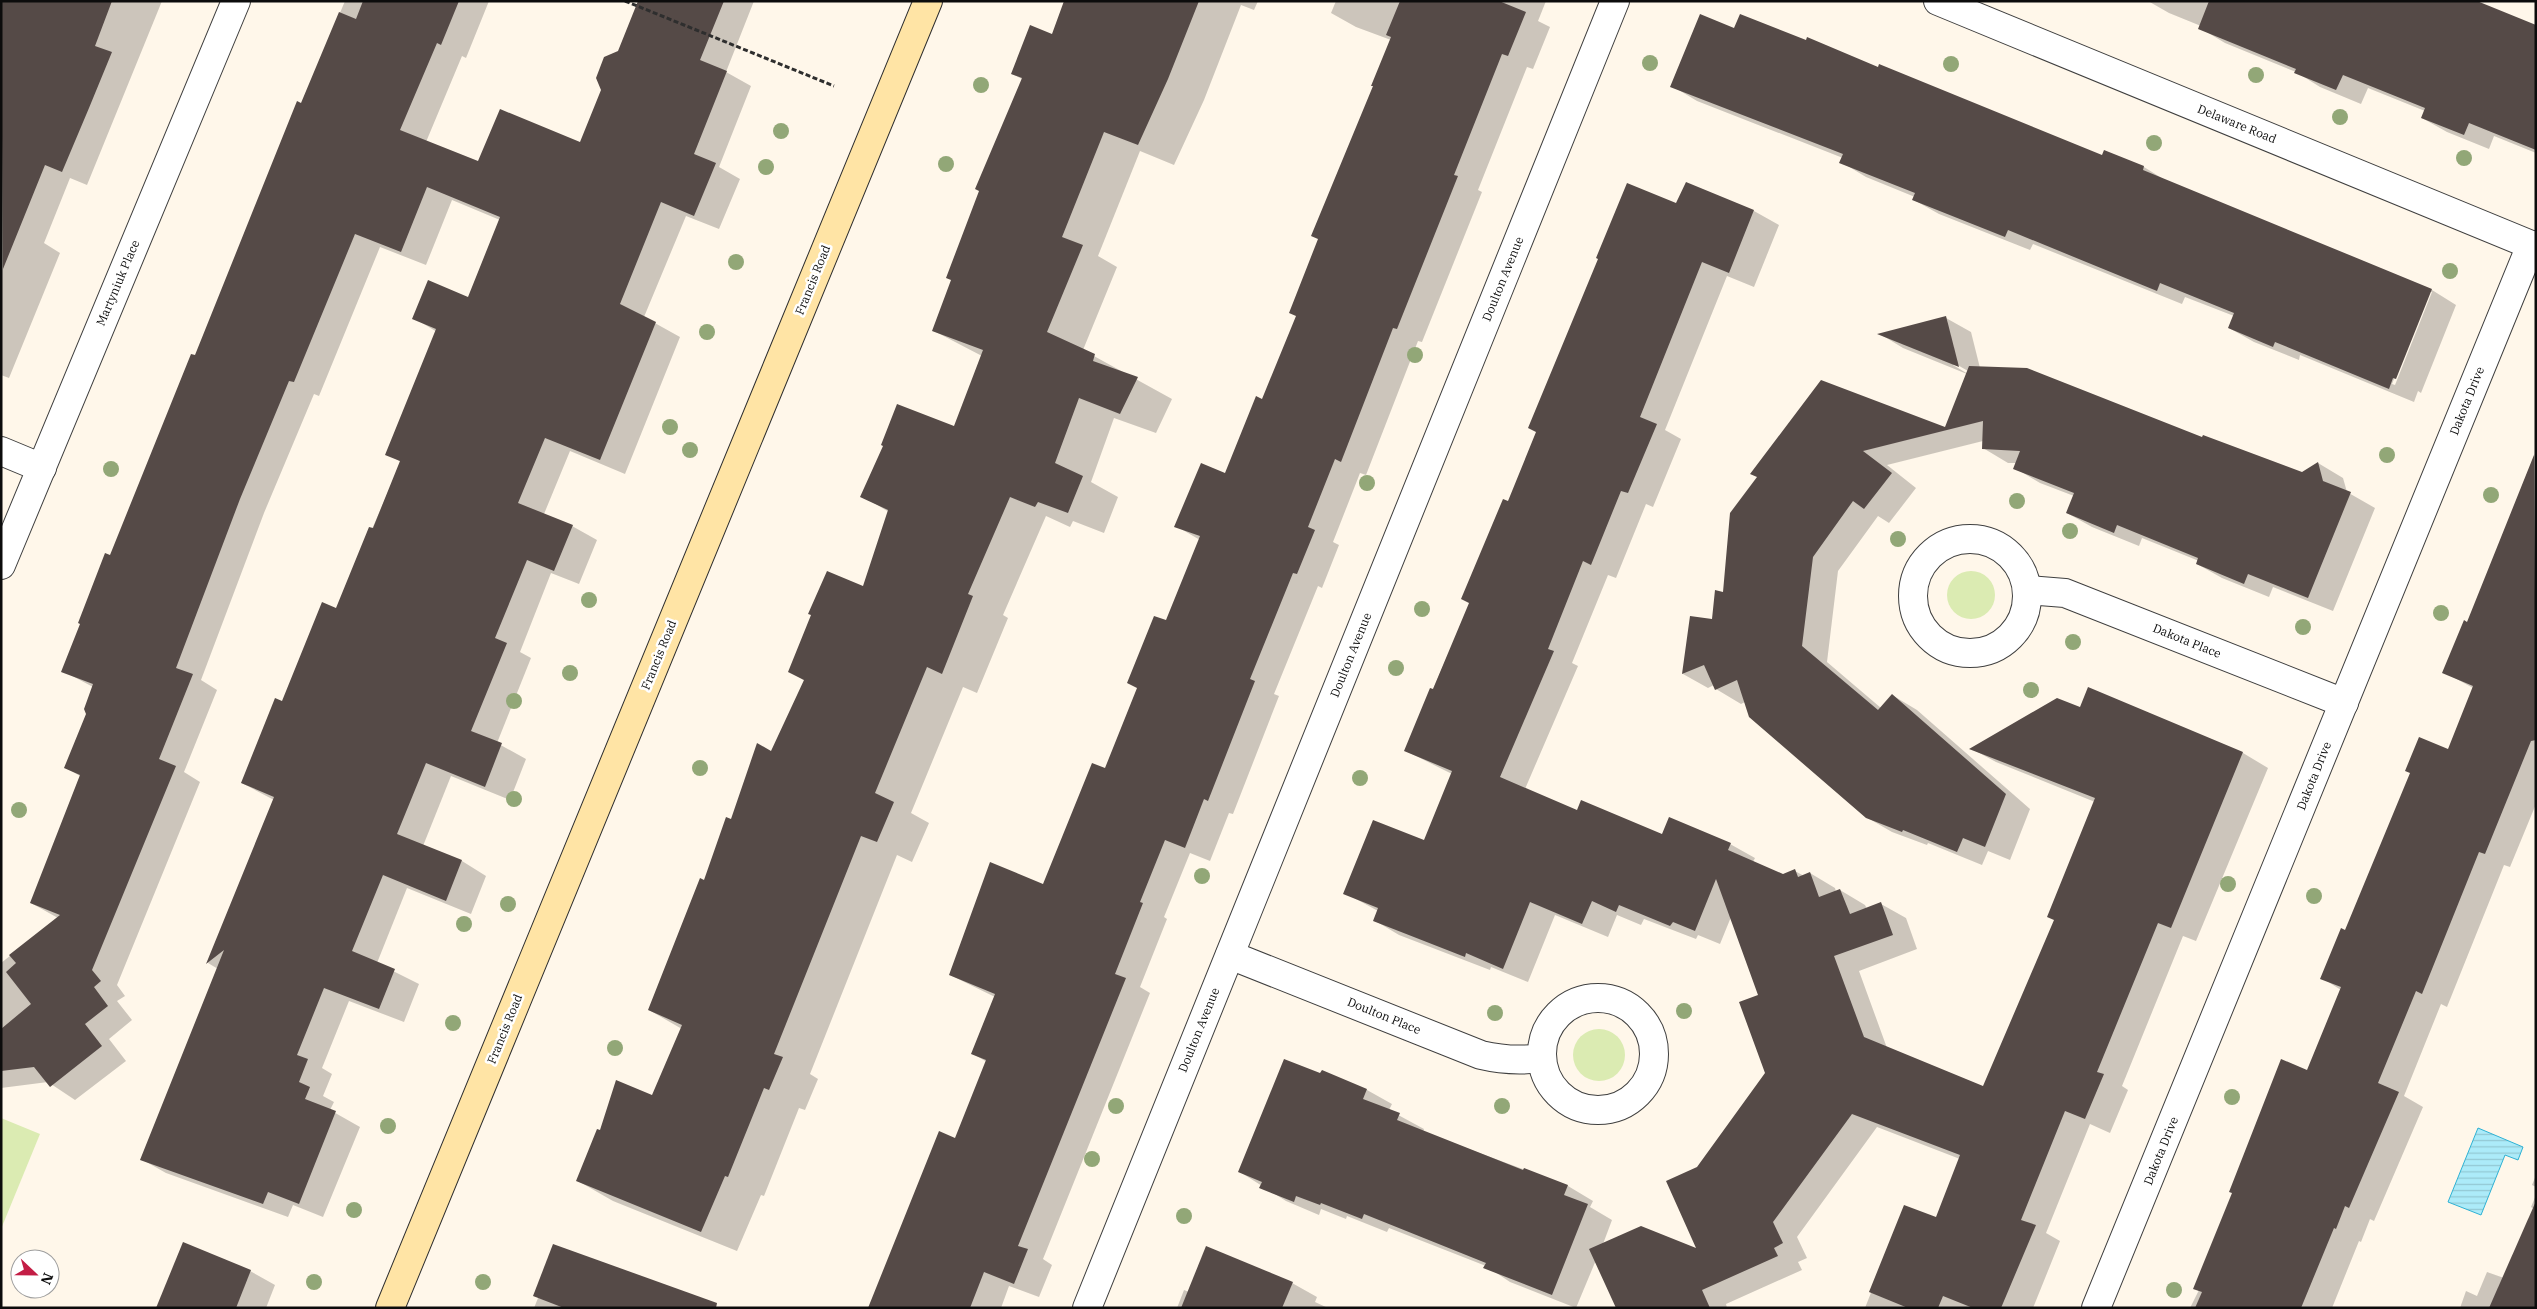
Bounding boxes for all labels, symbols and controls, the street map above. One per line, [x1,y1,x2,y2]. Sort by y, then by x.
street label: Delaware Road [2195,101,2279,146]
street label: Doulton Avenue [1479,234,1526,323]
street label: Martyniuk Place [93,238,142,328]
street label: Francis Road [792,243,833,317]
street label: Dakota Drive [2446,364,2487,437]
street label: Doulton Avenue [1327,610,1374,699]
street label: Francis Road [638,618,679,692]
street label: Dakota Place [2151,620,2224,661]
street label: Dakota Drive [2293,739,2334,812]
street label: Doulton Avenue [1175,985,1222,1074]
street label: Francis Road [484,992,525,1066]
street label: Doulton Place [1345,994,1423,1037]
street label: Dakota Drive [2140,1114,2181,1187]
north arrow [10,1249,60,1299]
text: N [37,1270,57,1287]

